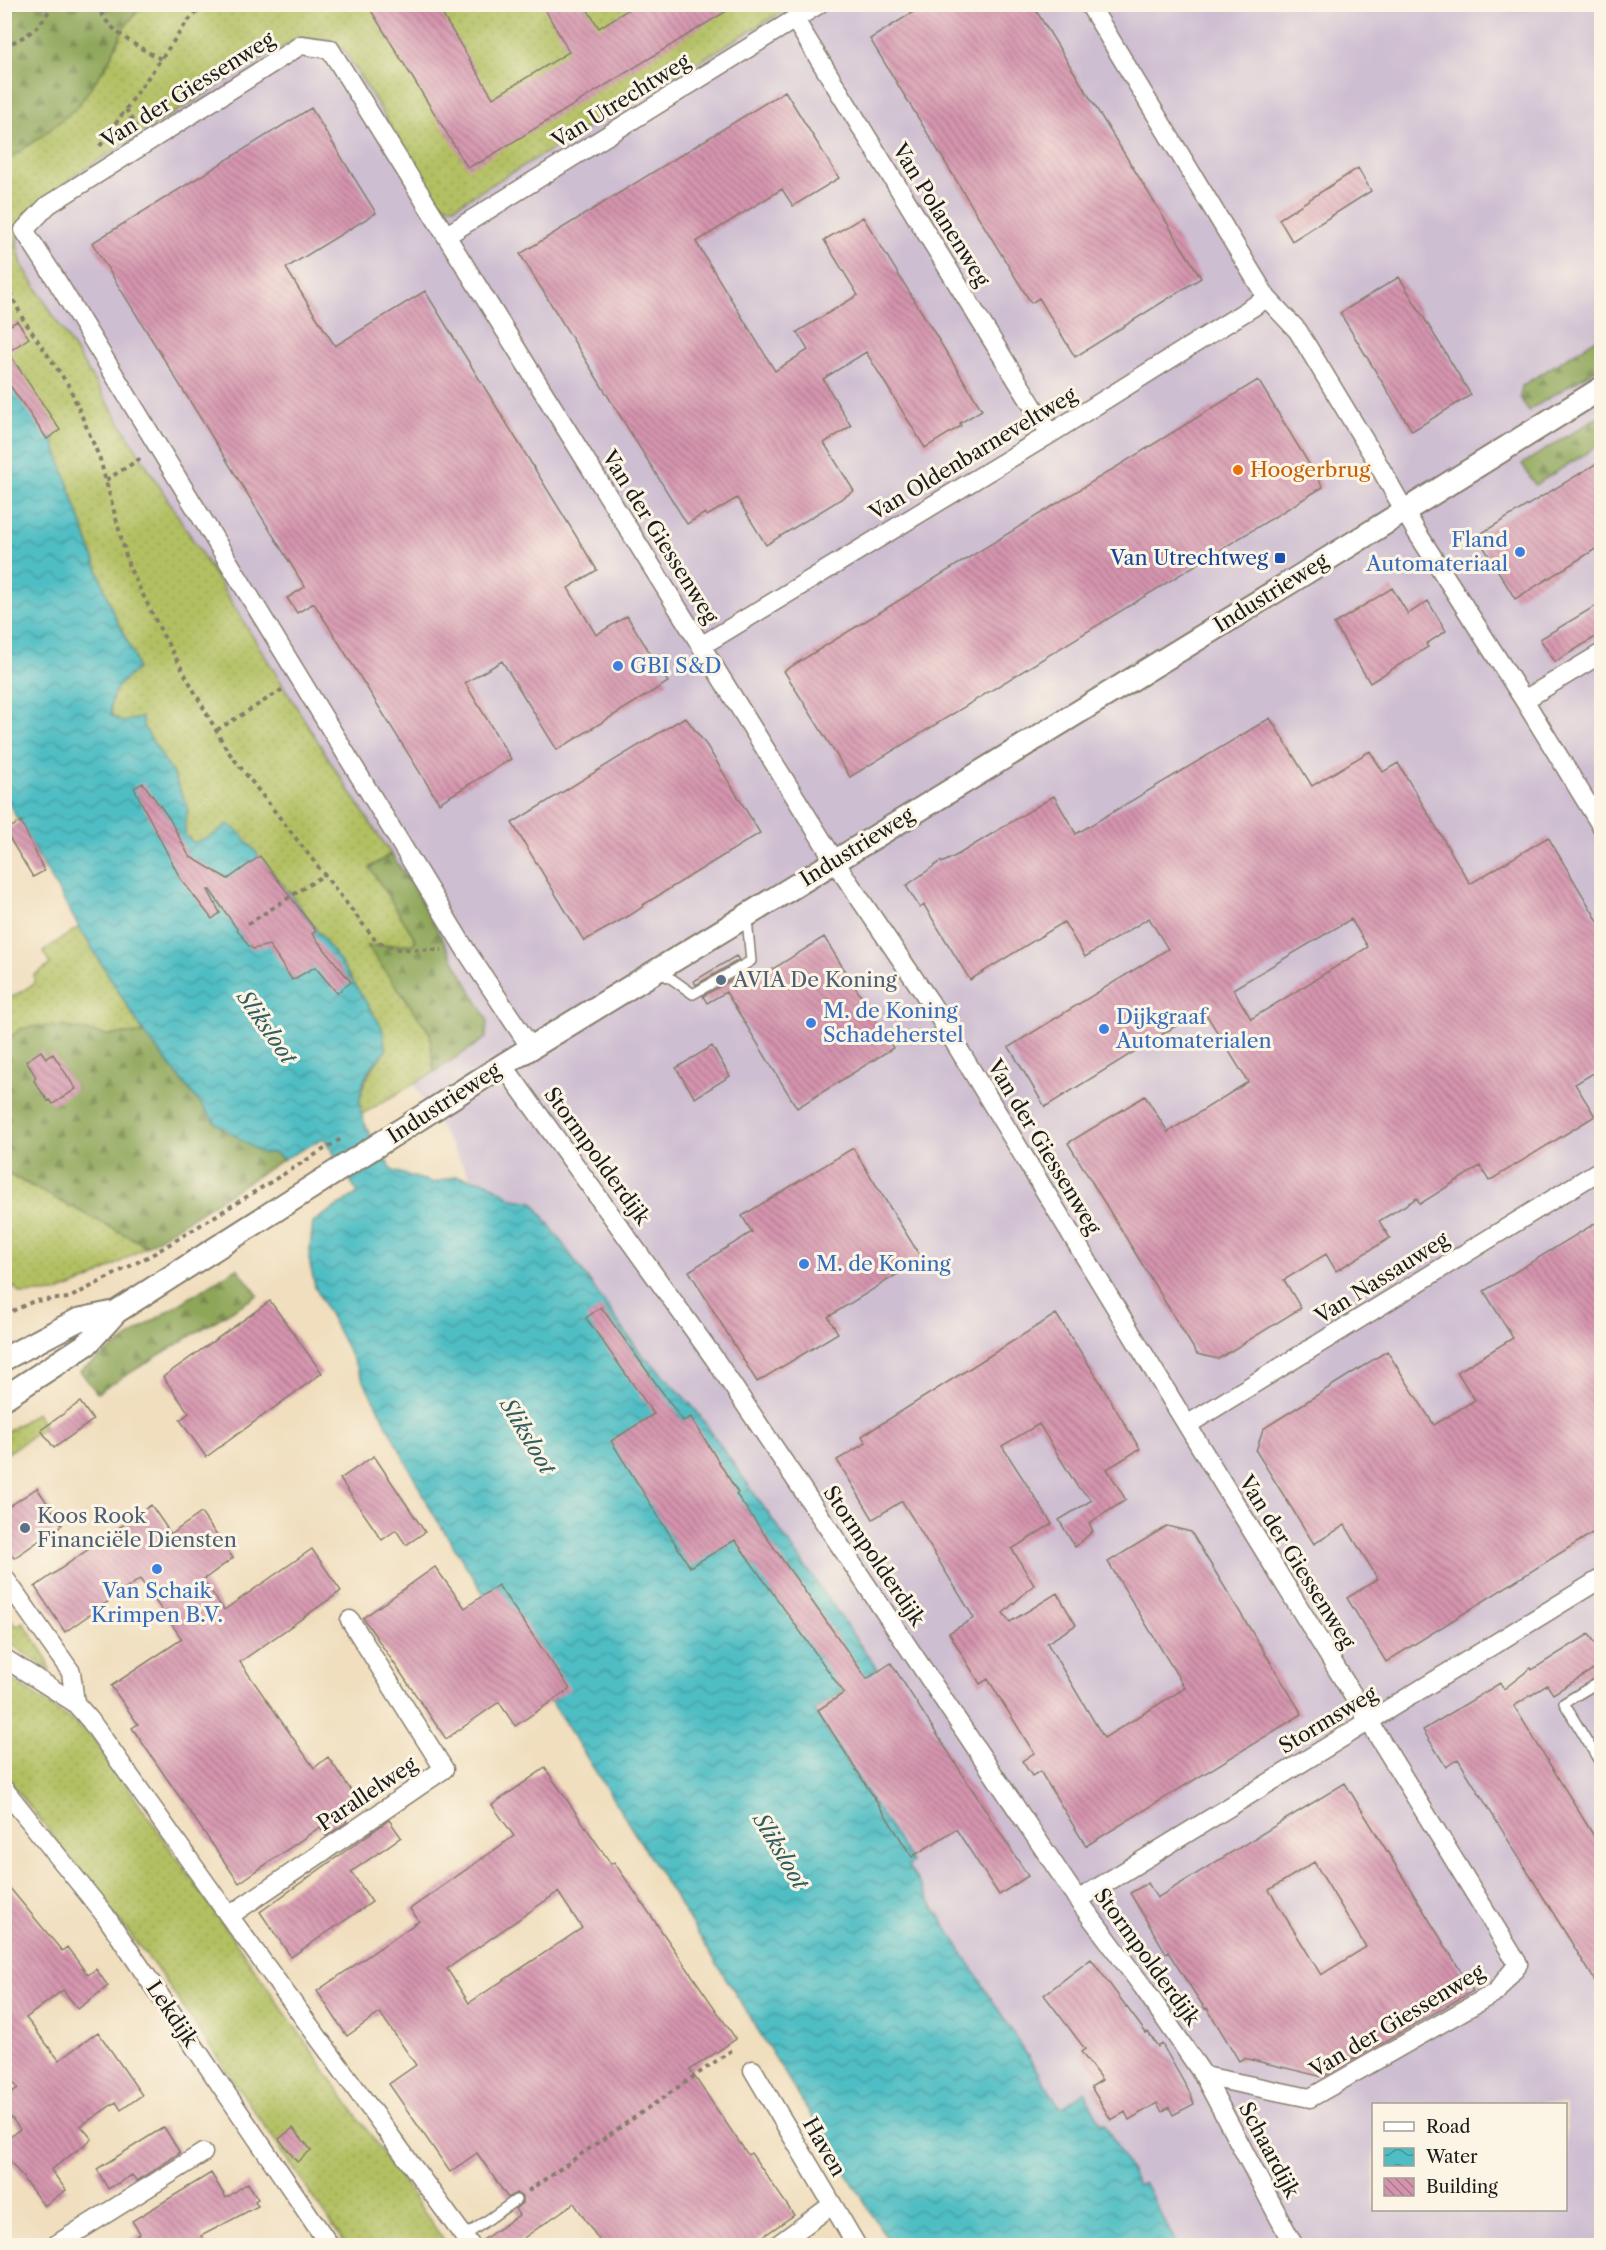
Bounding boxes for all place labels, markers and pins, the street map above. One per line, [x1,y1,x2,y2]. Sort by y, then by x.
place label: Hoogerbrug [1250,457,1371,482]
marker: Hoogerbrug [1231,463,1245,477]
place label: Fland Automateriaal [1365,527,1508,576]
place label: Van Utrechtweg [1109,545,1269,570]
marker: Fland Automateriaal [1513,545,1527,559]
marker: Van Utrechtweg [1273,551,1287,565]
place label: GBI S&D [630,653,722,678]
marker: GBI S&D [611,659,625,673]
place label: AVIA De Koning [732,967,898,992]
marker: AVIA De Koning [714,973,728,987]
place label: M. de Koning Schadeherstel [823,998,964,1047]
place label: Dijkgraaf Automaterialen [1115,1004,1272,1053]
marker: M. de Koning Schadeherstel [804,1016,818,1030]
marker: Dijkgraaf Automaterialen [1097,1022,1111,1036]
place label: M. de Koning [816,1251,952,1276]
marker: M. de Koning [797,1257,811,1271]
place label: Koos Rook Financiële Diensten [37,1503,237,1552]
marker: Koos Rook Financiële Diensten [18,1521,32,1535]
marker: Van Schaik Krimpen B.V. [150,1562,164,1576]
place label: Van Schaik Krimpen B.V. [91,1578,223,1627]

